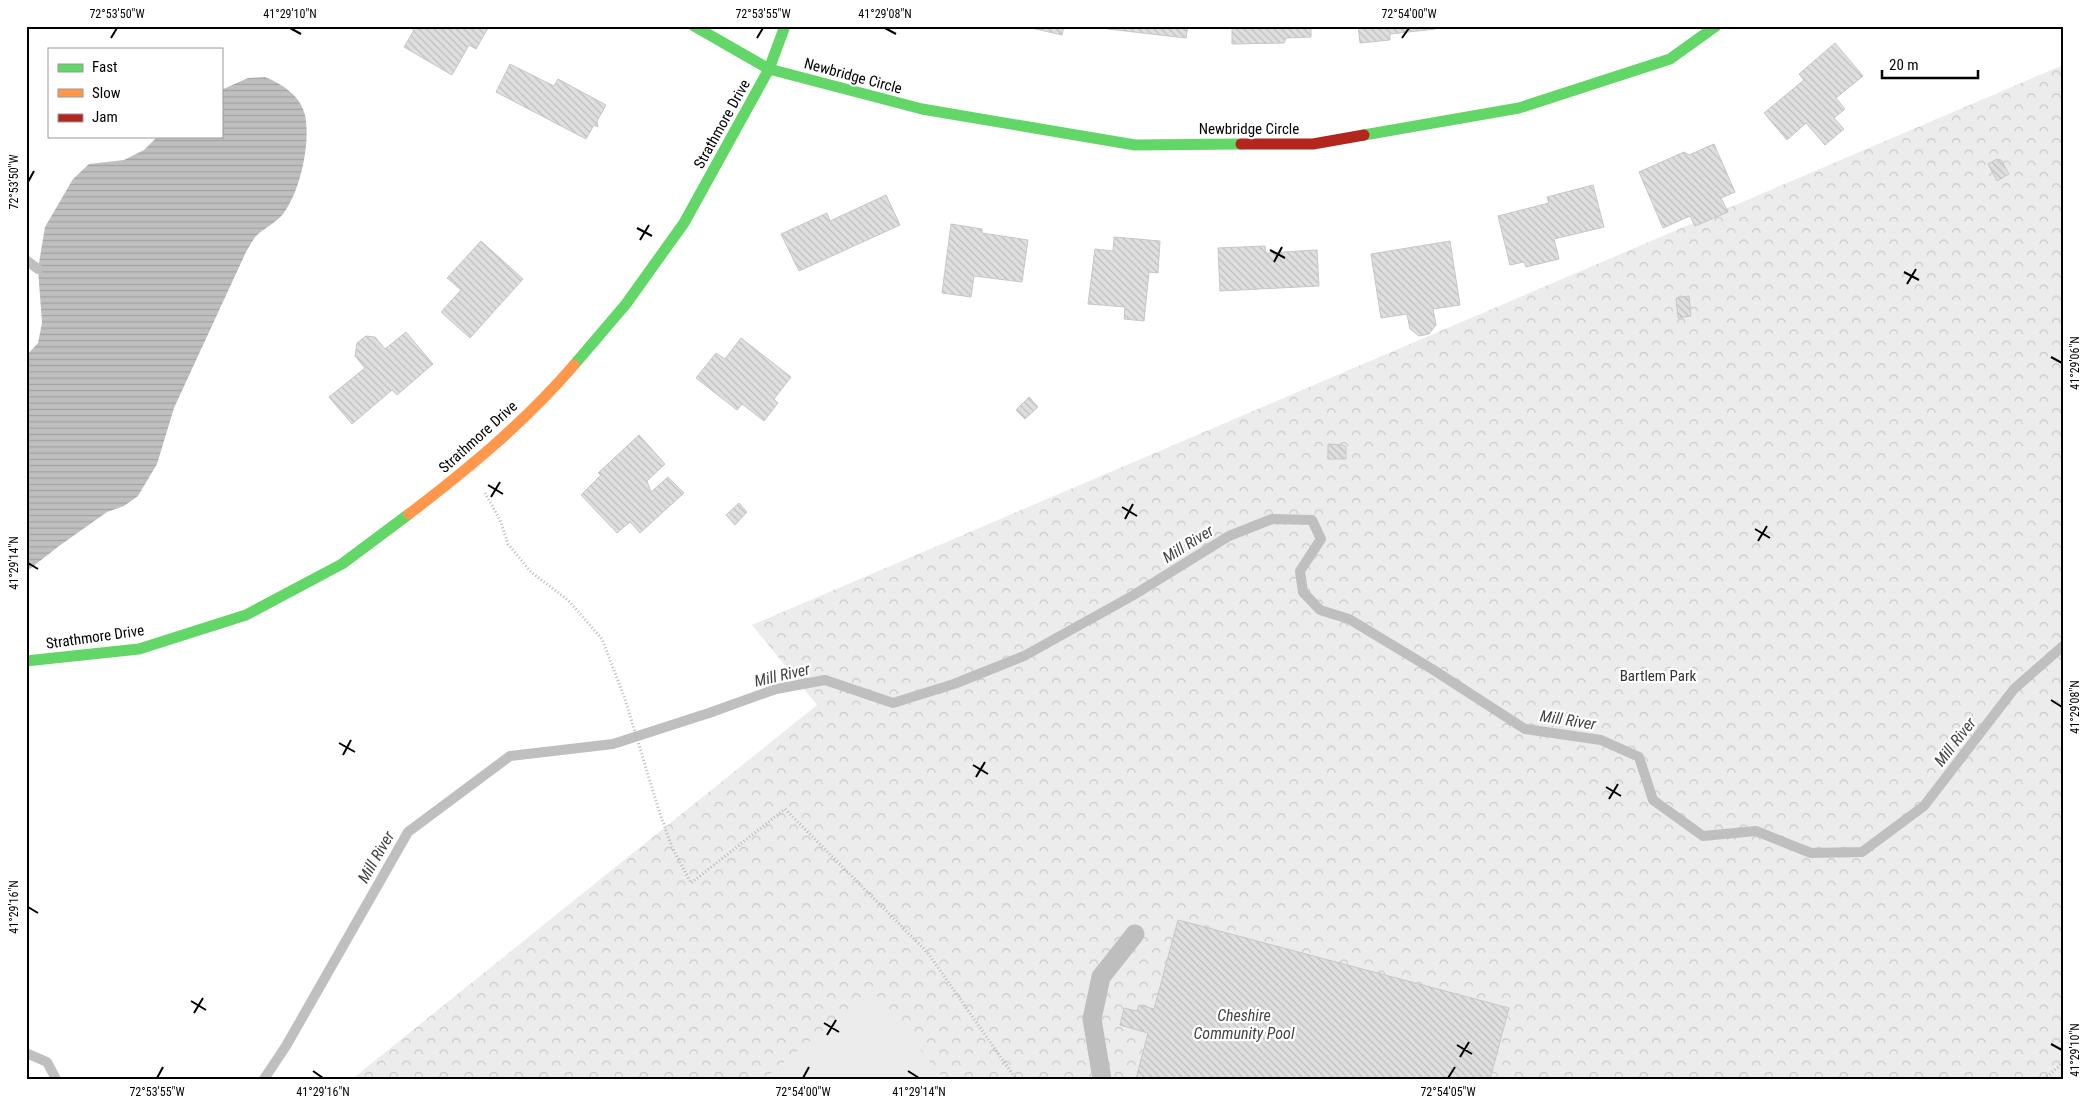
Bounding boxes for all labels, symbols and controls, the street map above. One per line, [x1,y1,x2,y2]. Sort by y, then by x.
text: 72°53'50"W [89,7,145,21]
text: 41°29'10"N [263,7,317,21]
text: 72°53'55"W [735,7,791,21]
text: 41°29'08"N [858,7,912,21]
text: 72°54'00"W [1381,7,1437,21]
legend [48,48,222,138]
scale bar [1882,48,1978,80]
street label: Newbridge Circle [802,54,904,98]
text: 20 m [1889,56,1919,74]
text: Fast [92,58,117,76]
street label: Strathmore Drive [690,76,754,172]
text: Slow [92,84,121,102]
text: Jam [92,108,118,126]
street label: Newbridge Circle [1199,120,1299,138]
text: 72°53'50"W [7,154,21,210]
text: 41°29'06"N [2068,336,2082,390]
street label: Strathmore Drive [435,397,521,477]
water label: Mill River [1159,520,1218,567]
text: 41°29'14"N [7,536,21,590]
street label: Strathmore Drive [45,621,145,653]
water label: Mill River [752,659,813,691]
park label: Bartlem Park [1620,667,1697,685]
text: 41°29'08"N [2068,680,2082,734]
water label: Mill River [1539,706,1599,734]
water label: Mill River [1930,713,1981,770]
water label: Mill River [354,827,399,886]
text: 41°29'16"N [7,880,21,934]
water label: Cheshire Community Pool [1194,1006,1295,1043]
text: 41°29'10"N [2068,1023,2082,1077]
text: 72°53'55"W [129,1085,185,1099]
text: 41°29'16"N [296,1085,350,1099]
text: 72°54'00"W [775,1085,831,1099]
text: 41°29'14"N [892,1085,946,1099]
text: 72°54'05"W [1420,1085,1476,1099]

